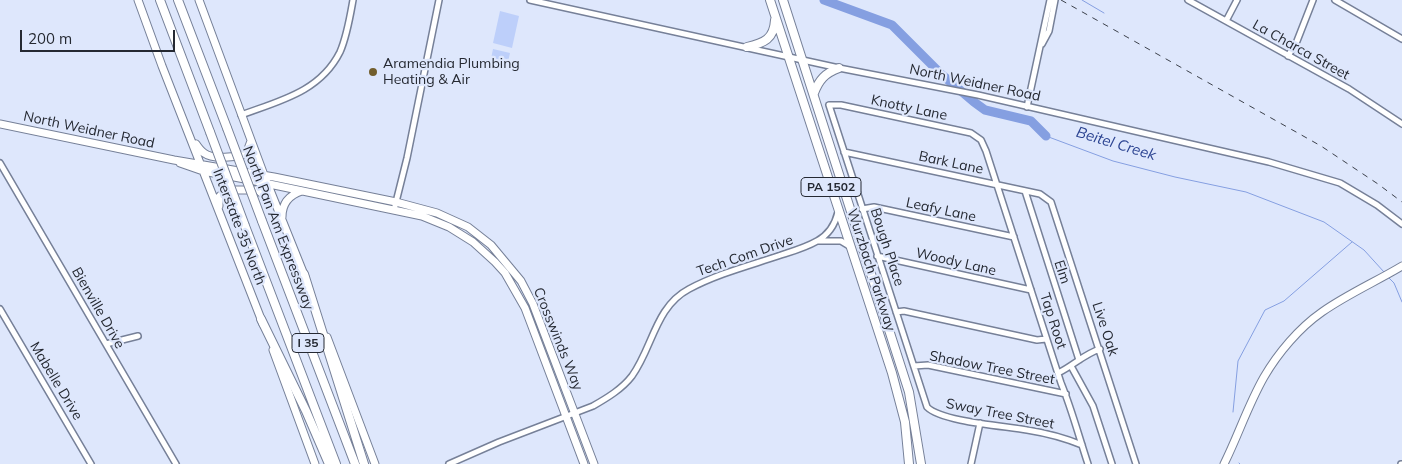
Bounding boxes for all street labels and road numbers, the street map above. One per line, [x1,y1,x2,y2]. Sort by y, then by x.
street label: La Charca Street [1249,16,1353,84]
street label: North Weidner Road [908,61,1042,105]
street label: Knotty Lane [869,92,949,124]
street label: North Weidner Road [22,108,156,152]
street label: North Pan Am Expressway [239,144,317,312]
street label: Bark Lane [917,148,985,178]
street label: Interstate 35 North [209,167,269,287]
road number: PA 1502 [801,178,861,196]
street label: Leafy Lane [904,194,978,226]
street label: Bough Place [866,206,908,288]
street label: Wurzbach Parkway [843,207,899,333]
street label: Tech Com Drive [695,232,795,280]
street label: Woody Lane [914,245,998,279]
street label: Elm [1050,258,1074,286]
street label: Bienville Drive [68,264,128,352]
street label: Crosswinds Way [530,285,586,393]
street label: Tap Root [1036,291,1070,351]
street label: Live Oak [1088,300,1122,358]
road number: I 35 [292,333,324,352]
street label: Mabelle Drive [26,339,86,423]
street label: Shadow Tree Street [928,348,1056,388]
street label: Sway Tree Street [944,395,1056,433]

